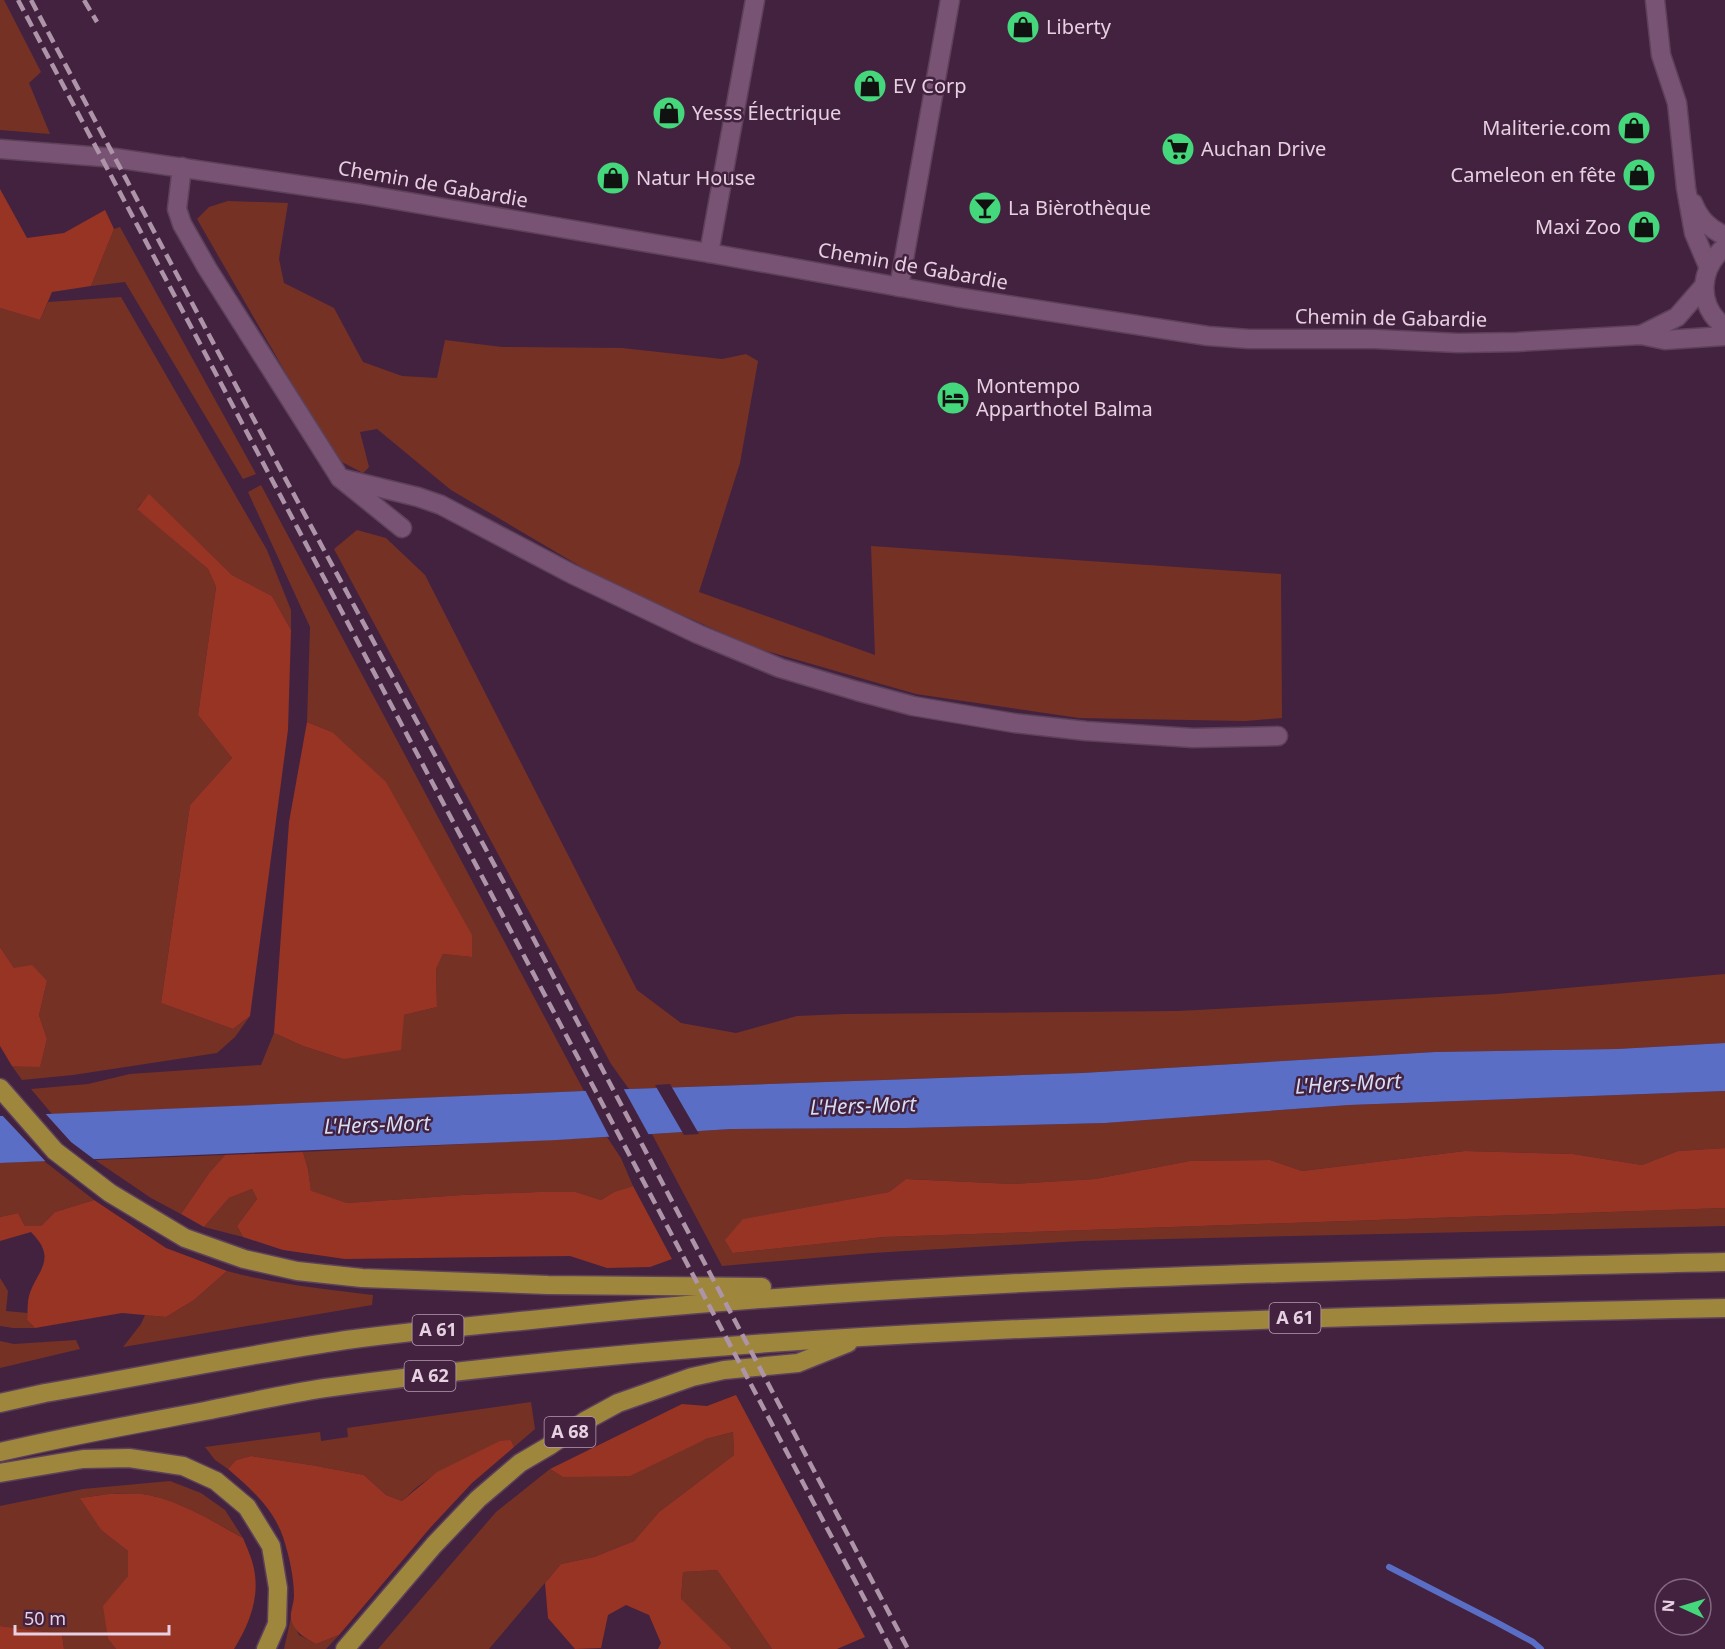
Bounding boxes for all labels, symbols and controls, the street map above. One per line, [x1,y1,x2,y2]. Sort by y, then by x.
shop icon: Liberty [1005,9,1041,45]
place label: Liberty [1046,13,1112,40]
shop icon: EV Corp [852,68,888,104]
place label: EV Corp [893,72,967,99]
shop icon: Yesss Électrique [651,95,687,131]
place label: Yesss Électrique [692,99,841,126]
shop icon: Maliterie.com [1616,110,1652,146]
place label: Maliterie.com [1482,114,1611,141]
supermarket icon: Auchan Drive [1160,131,1196,167]
place label: Auchan Drive [1201,135,1326,162]
street label: Chemin de Gabardie [336,154,530,214]
shop icon: Cameleon en fête [1621,157,1657,193]
shop icon: Natur House [595,160,631,196]
place label: Cameleon en fête [1451,161,1616,188]
place label: Natur House [636,164,756,191]
bar icon: La Bièrothèque [967,190,1003,226]
place label: La Bièrothèque [1008,194,1151,221]
shop icon: Maxi Zoo [1626,209,1662,245]
place label: Maxi Zoo [1535,213,1621,240]
street label: Chemin de Gabardie [816,236,1010,296]
street label: Chemin de Gabardie [1295,302,1487,333]
place label: Montempo Apparthotel Balma [976,372,1153,422]
hotel icon: Montempo Apparthotel Balma [935,380,971,416]
water label: L'Hers-Mort [1294,1066,1403,1100]
water label: L'Hers-Mort [809,1089,918,1121]
water label: L'Hers-Mort [323,1108,432,1140]
road number: A 61 [1270,1303,1320,1333]
road number: A 61 [412,1315,464,1345]
road number: A 62 [404,1361,456,1391]
road number: A 68 [544,1417,596,1447]
north arrow [1653,1577,1713,1637]
scale bar [15,1598,170,1636]
text: N [1657,1599,1679,1613]
text: 50 m [24,1606,66,1630]

